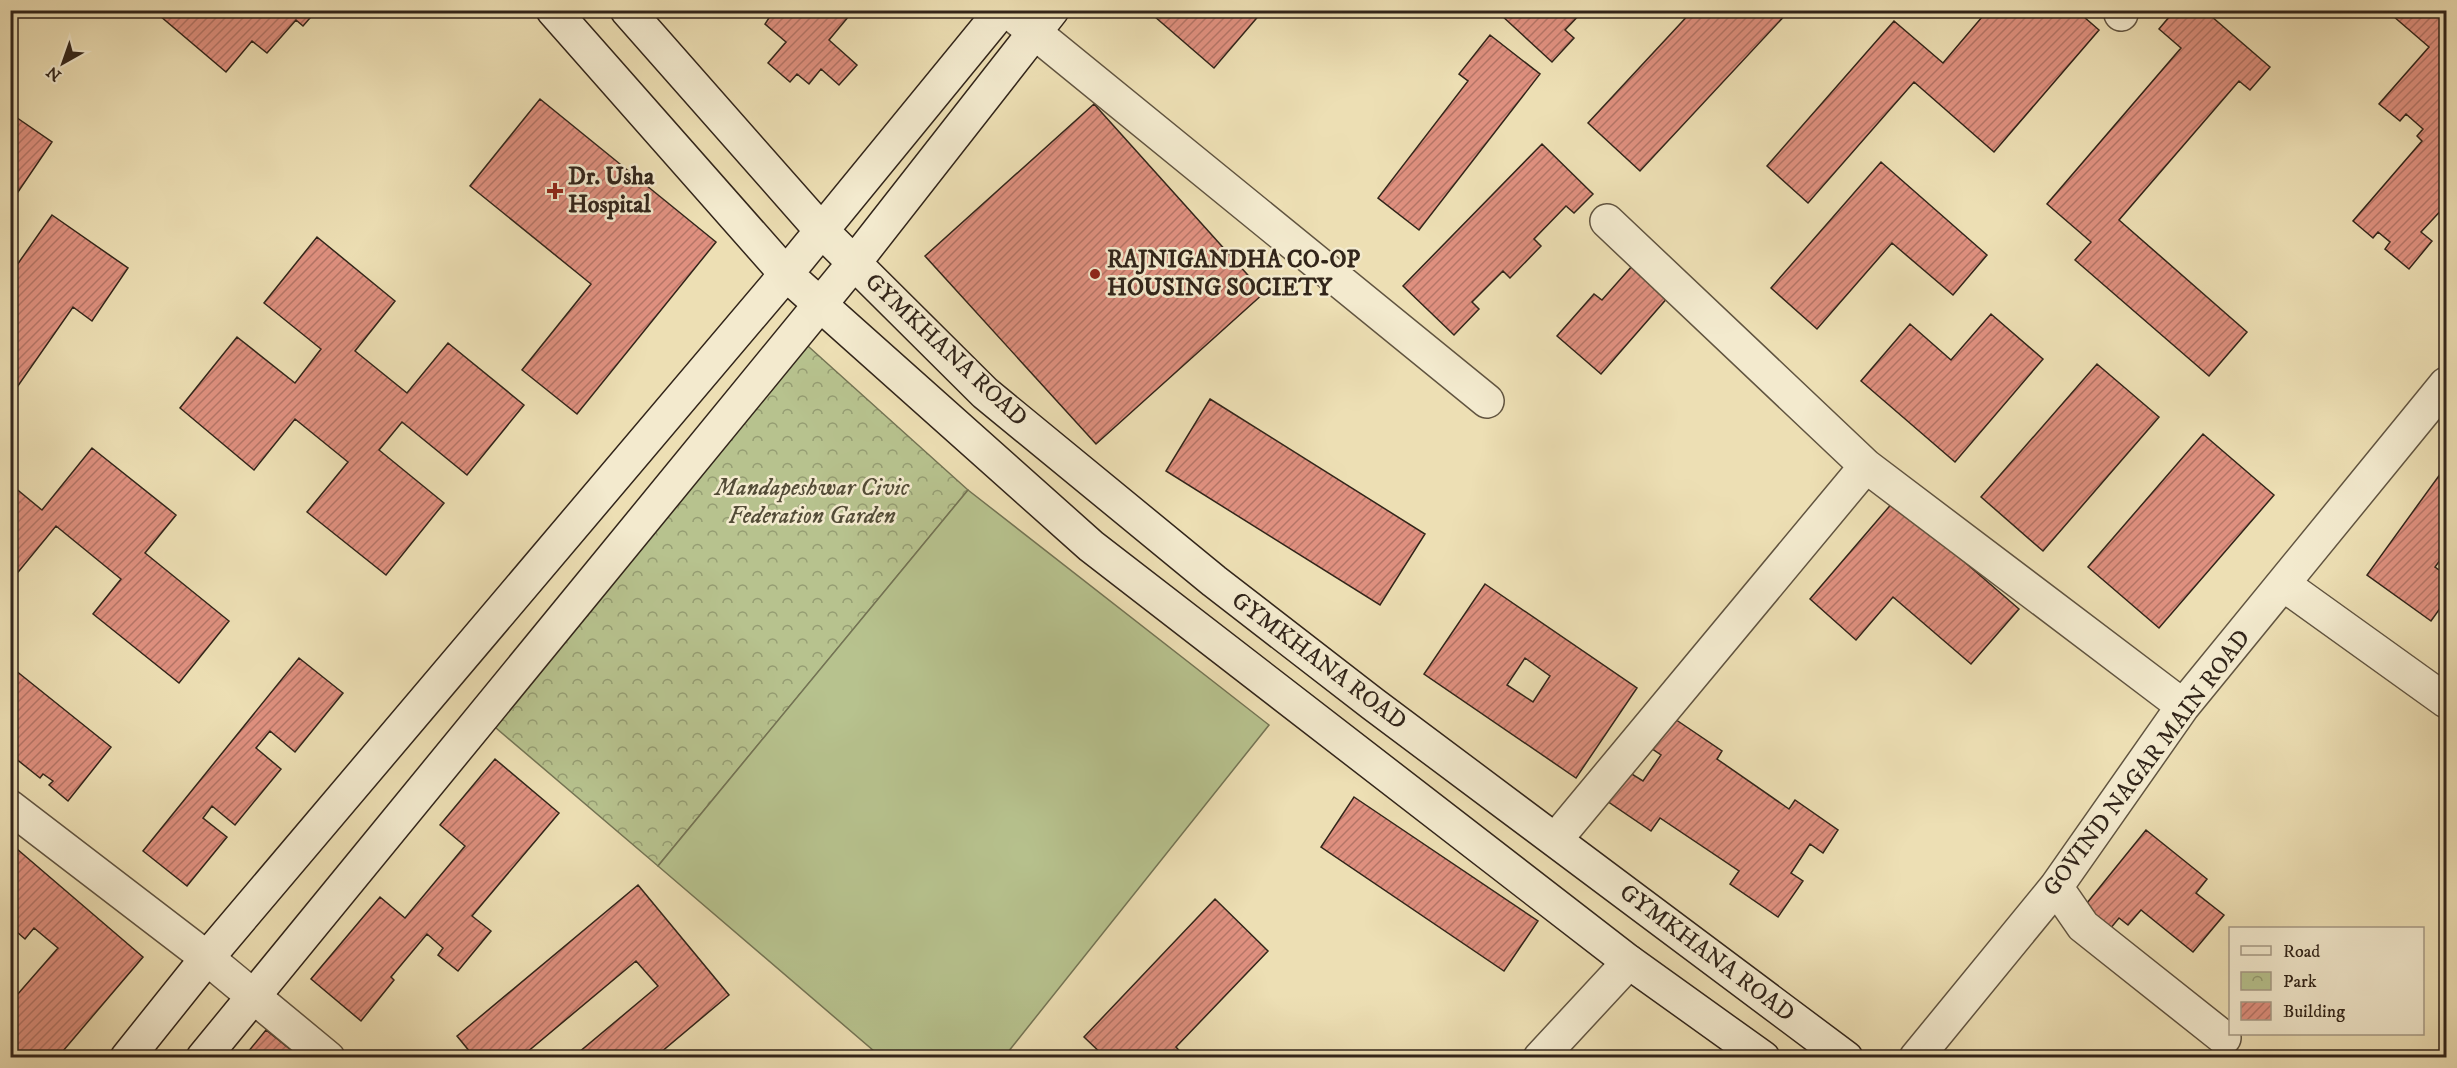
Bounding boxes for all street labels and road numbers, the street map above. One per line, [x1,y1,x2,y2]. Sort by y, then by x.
street label: GYMKHANA ROAD [858,267,1034,433]
street label: GYMKHANA ROAD [1226,585,1412,737]
street label: GOVIND NAGAR MAIN ROAD [2037,624,2257,902]
street label: GYMKHANA ROAD [1614,877,1800,1029]

